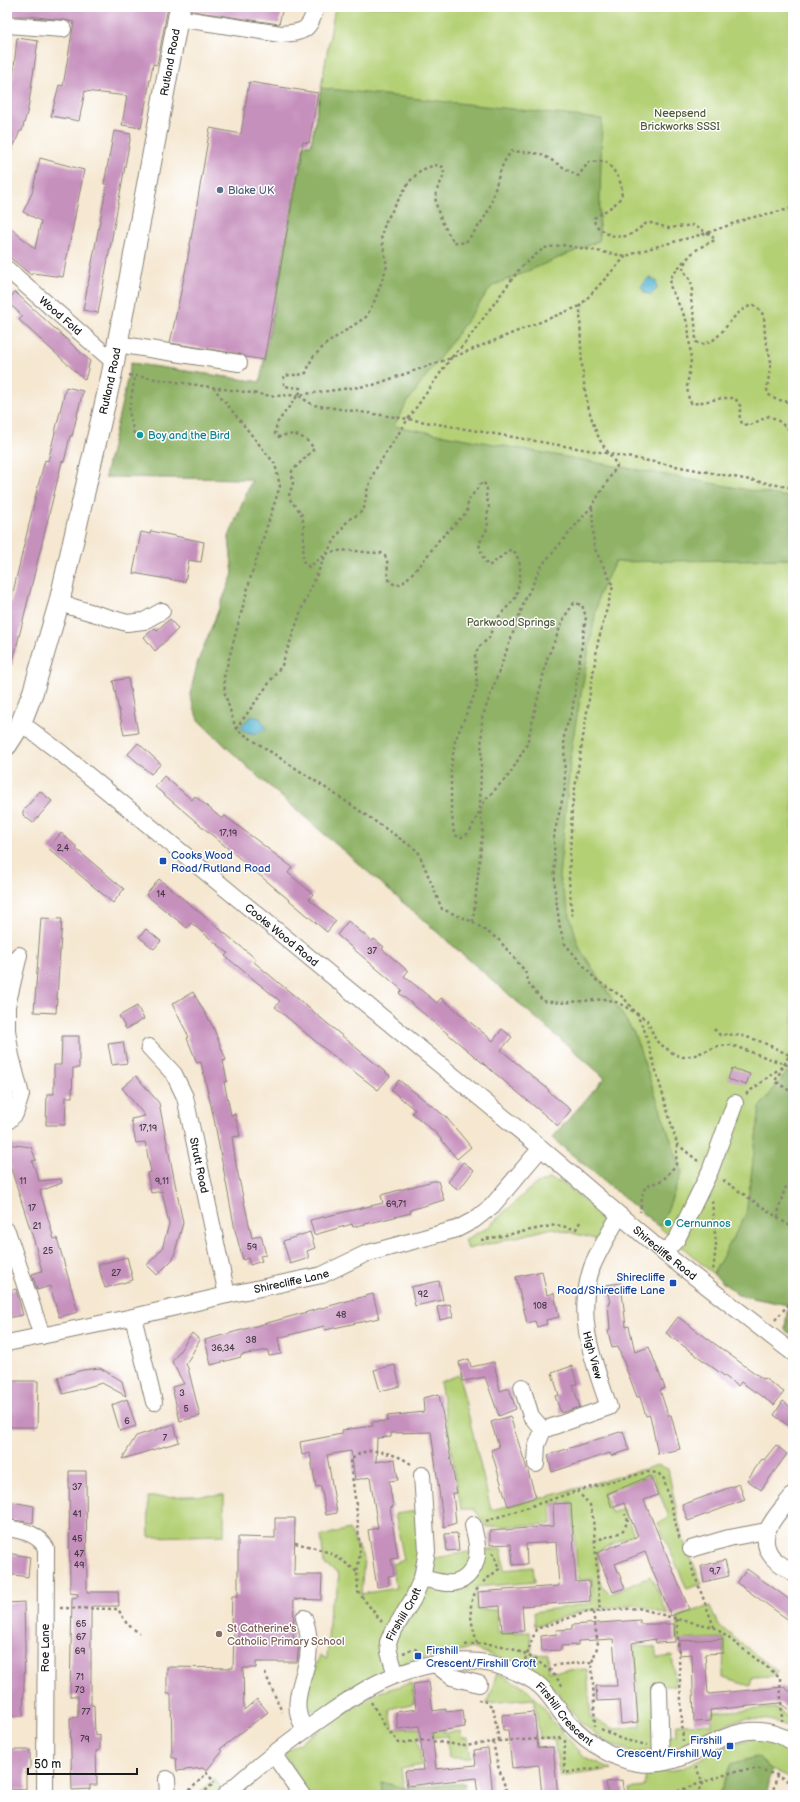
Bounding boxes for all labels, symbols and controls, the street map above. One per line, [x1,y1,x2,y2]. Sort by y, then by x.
street label: Rutland Road [158,28,183,97]
park label: Neepsend Brickworks SSSI [640,107,720,133]
place label: Blake UK [228,184,275,197]
marker: Blake UK [215,185,225,195]
street label: Wood Fold [36,294,84,338]
street label: Rutland Road [97,346,124,416]
place label: Boy and the Bird [148,429,230,442]
marker: Boy and the Bird [135,430,145,440]
park label: Parkwood Springs [467,616,556,629]
house number: 17,19 [219,828,237,839]
house number: 2,4 [57,843,70,854]
place label: Cooks Wood Road/Rutland Road [171,849,271,875]
marker: Cooks Wood Road/Rutland Road [158,856,168,866]
house number: 14 [157,889,166,900]
street label: Cooks Wood Road [242,901,321,969]
house number: 37 [367,946,378,957]
house number: 17,19 [139,1123,157,1134]
street label: Strutt Road [187,1136,211,1194]
house number: 11 [20,1176,26,1187]
house number: 9,11 [155,1176,169,1187]
house number: 69,71 [386,1199,406,1210]
house number: 17 [28,1203,37,1214]
place label: Cernunnos [676,1217,731,1230]
marker: Cernunnos [663,1218,673,1228]
house number: 21 [33,1221,41,1232]
street label: Shirecliffe Road [630,1223,699,1283]
house number: 59 [247,1242,257,1253]
house number: 25 [43,1246,53,1257]
street label: Shirecliffe Lane [253,1266,332,1296]
house number: 27 [111,1268,121,1279]
place label: Shirecliffe Road/Shirecliffe Lane [557,1271,665,1297]
marker: Shirecliffe Road/Shirecliffe Lane [668,1278,678,1288]
house number: 92 [418,1289,429,1300]
house number: 108 [533,1301,547,1312]
house number: 48 [336,1310,346,1321]
street label: High View [580,1330,605,1381]
house number: 38 [246,1335,256,1346]
house number: 36,34 [211,1343,235,1354]
house number: 3 [179,1388,185,1399]
house number: 5 [183,1404,189,1415]
house number: 6 [124,1416,130,1427]
house number: 7 [163,1433,168,1444]
house number: 37 [72,1482,83,1493]
house number: 41 [73,1509,81,1520]
house number: 45 [72,1534,82,1545]
house number: 47 [74,1549,85,1560]
house number: 49 [74,1560,84,1571]
house number: 9,7 [709,1566,721,1577]
street label: Firshill Croft [383,1585,424,1643]
house number: 65 [76,1619,86,1630]
place label: St Catherine's Catholic Primary School [227,1622,344,1648]
street label: Roe Lane [39,1623,52,1672]
marker: St Catherine's Catholic Primary School [214,1629,224,1639]
house number: 67 [76,1632,87,1643]
place label: Firshill Crescent/Firshill Croft [426,1644,537,1670]
house number: 69 [75,1646,85,1657]
marker: Firshill Crescent/Firshill Croft [413,1651,423,1661]
house number: 71 [76,1672,84,1683]
street label: Firshill Crescent [533,1679,596,1749]
house number: 73 [75,1685,85,1696]
house number: 77 [82,1707,91,1718]
house number: 79 [80,1734,90,1745]
place label: Firshill Crescent/Firshill Way [616,1734,722,1760]
marker: Firshill Crescent/Firshill Way [725,1741,735,1751]
scale bar [28,1750,137,1776]
text: 50 m [34,1757,61,1772]

